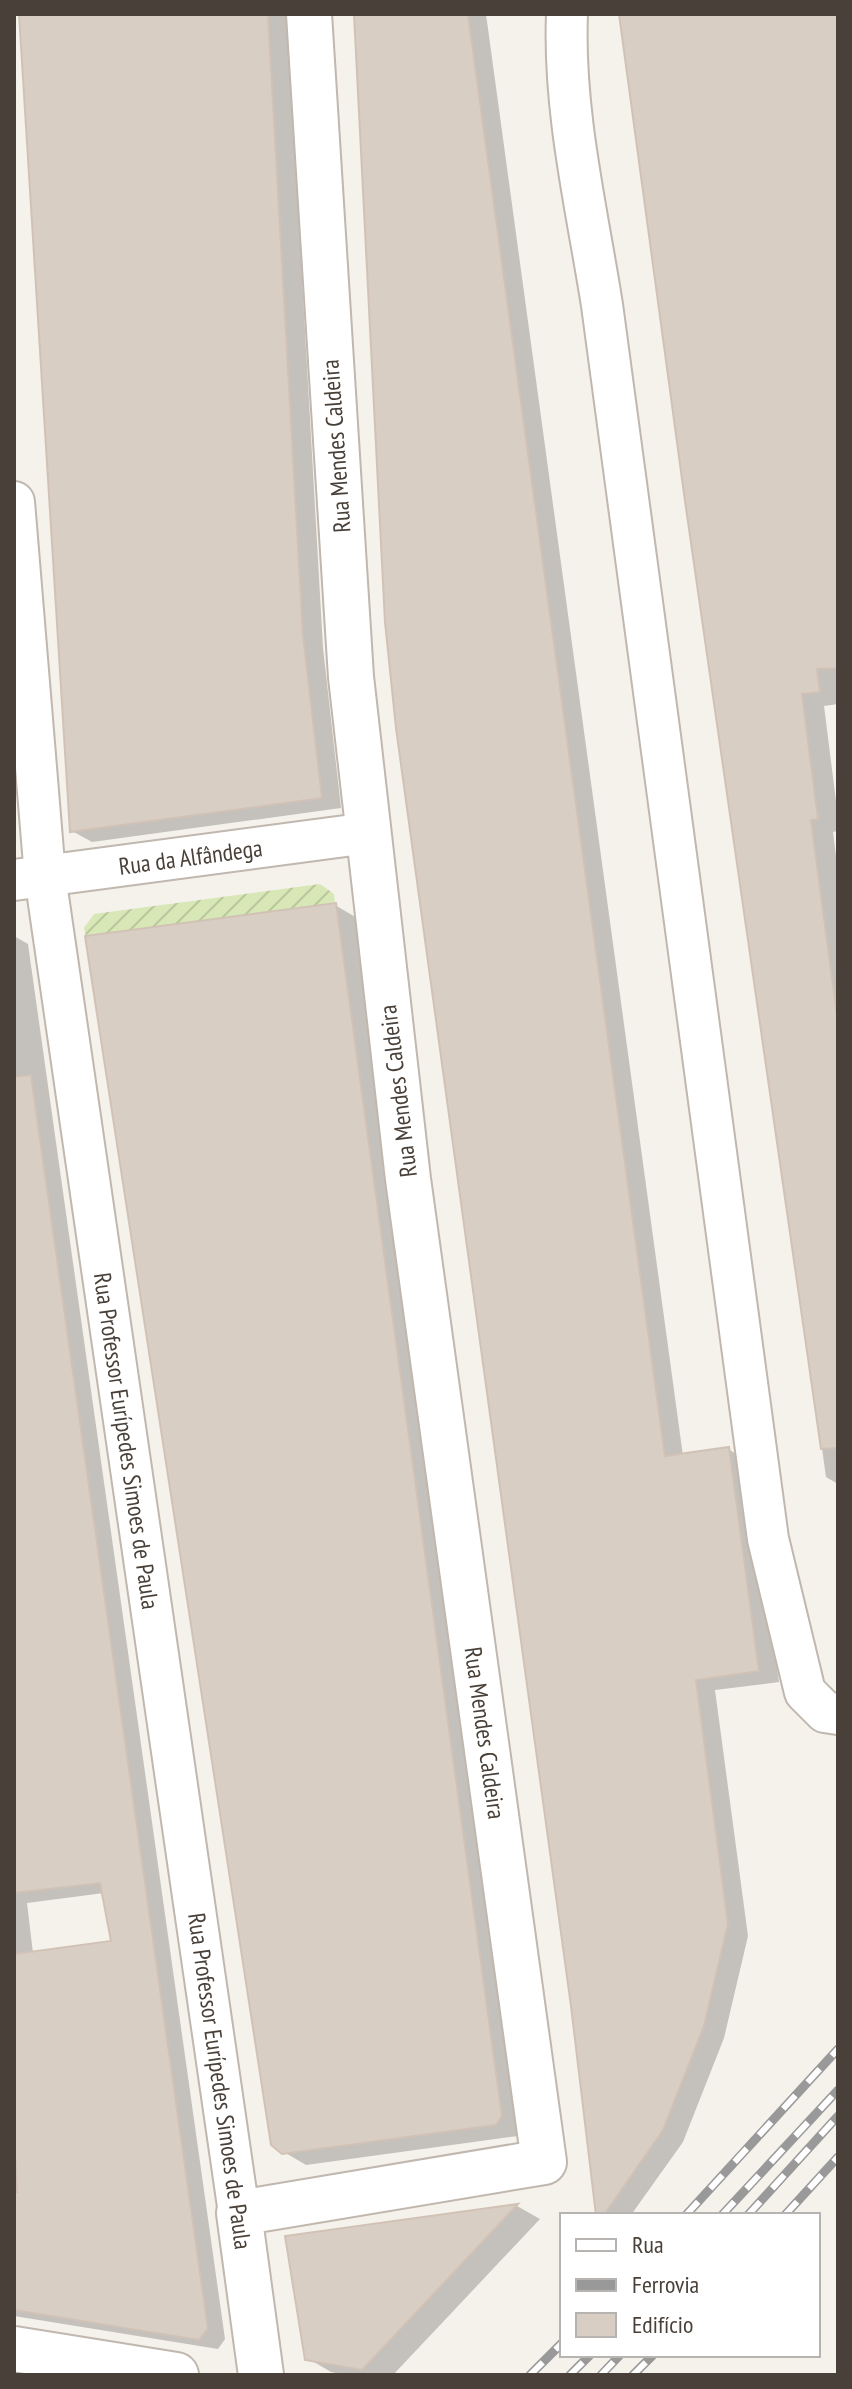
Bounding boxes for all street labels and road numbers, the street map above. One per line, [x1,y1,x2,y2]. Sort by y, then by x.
street label: Rua Mendes Caldeira [314,358,358,534]
street label: Rua da Alfândega [117,832,264,881]
street label: Rua Mendes Caldeira [372,1003,424,1179]
street label: Rua Professor Eurípedes Simoes de Paula [87,1270,167,1611]
street label: Rua Mendes Caldeira [458,1645,512,1821]
street label: Rua Professor Eurípedes Simoes de Paula [181,1911,259,2251]

